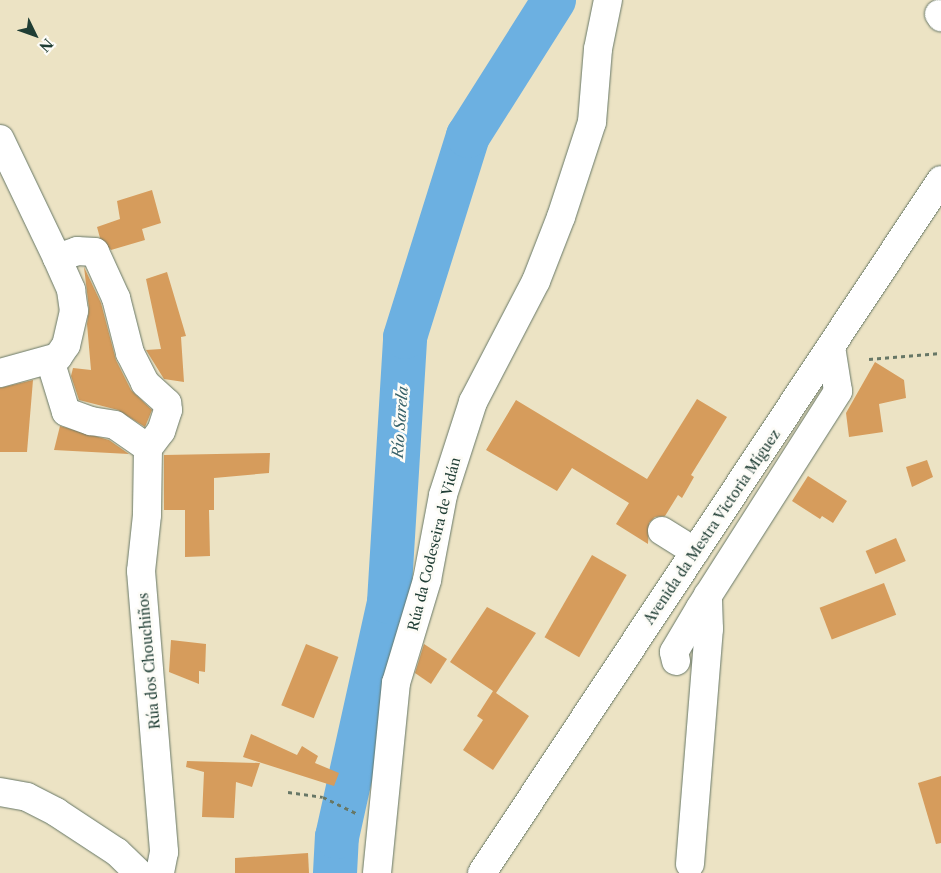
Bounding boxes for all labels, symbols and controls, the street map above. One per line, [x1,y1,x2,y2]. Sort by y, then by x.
north arrow [10,10,60,60]
text: N [35,34,57,56]
water label: Río Sarela [389,386,411,458]
street label: Avenida da Mestra Victoria Míguez [640,426,784,628]
street label: Rúa da Codeseira de Vidán [404,455,464,633]
street label: Rúa dos Chouchiños [135,592,163,730]

